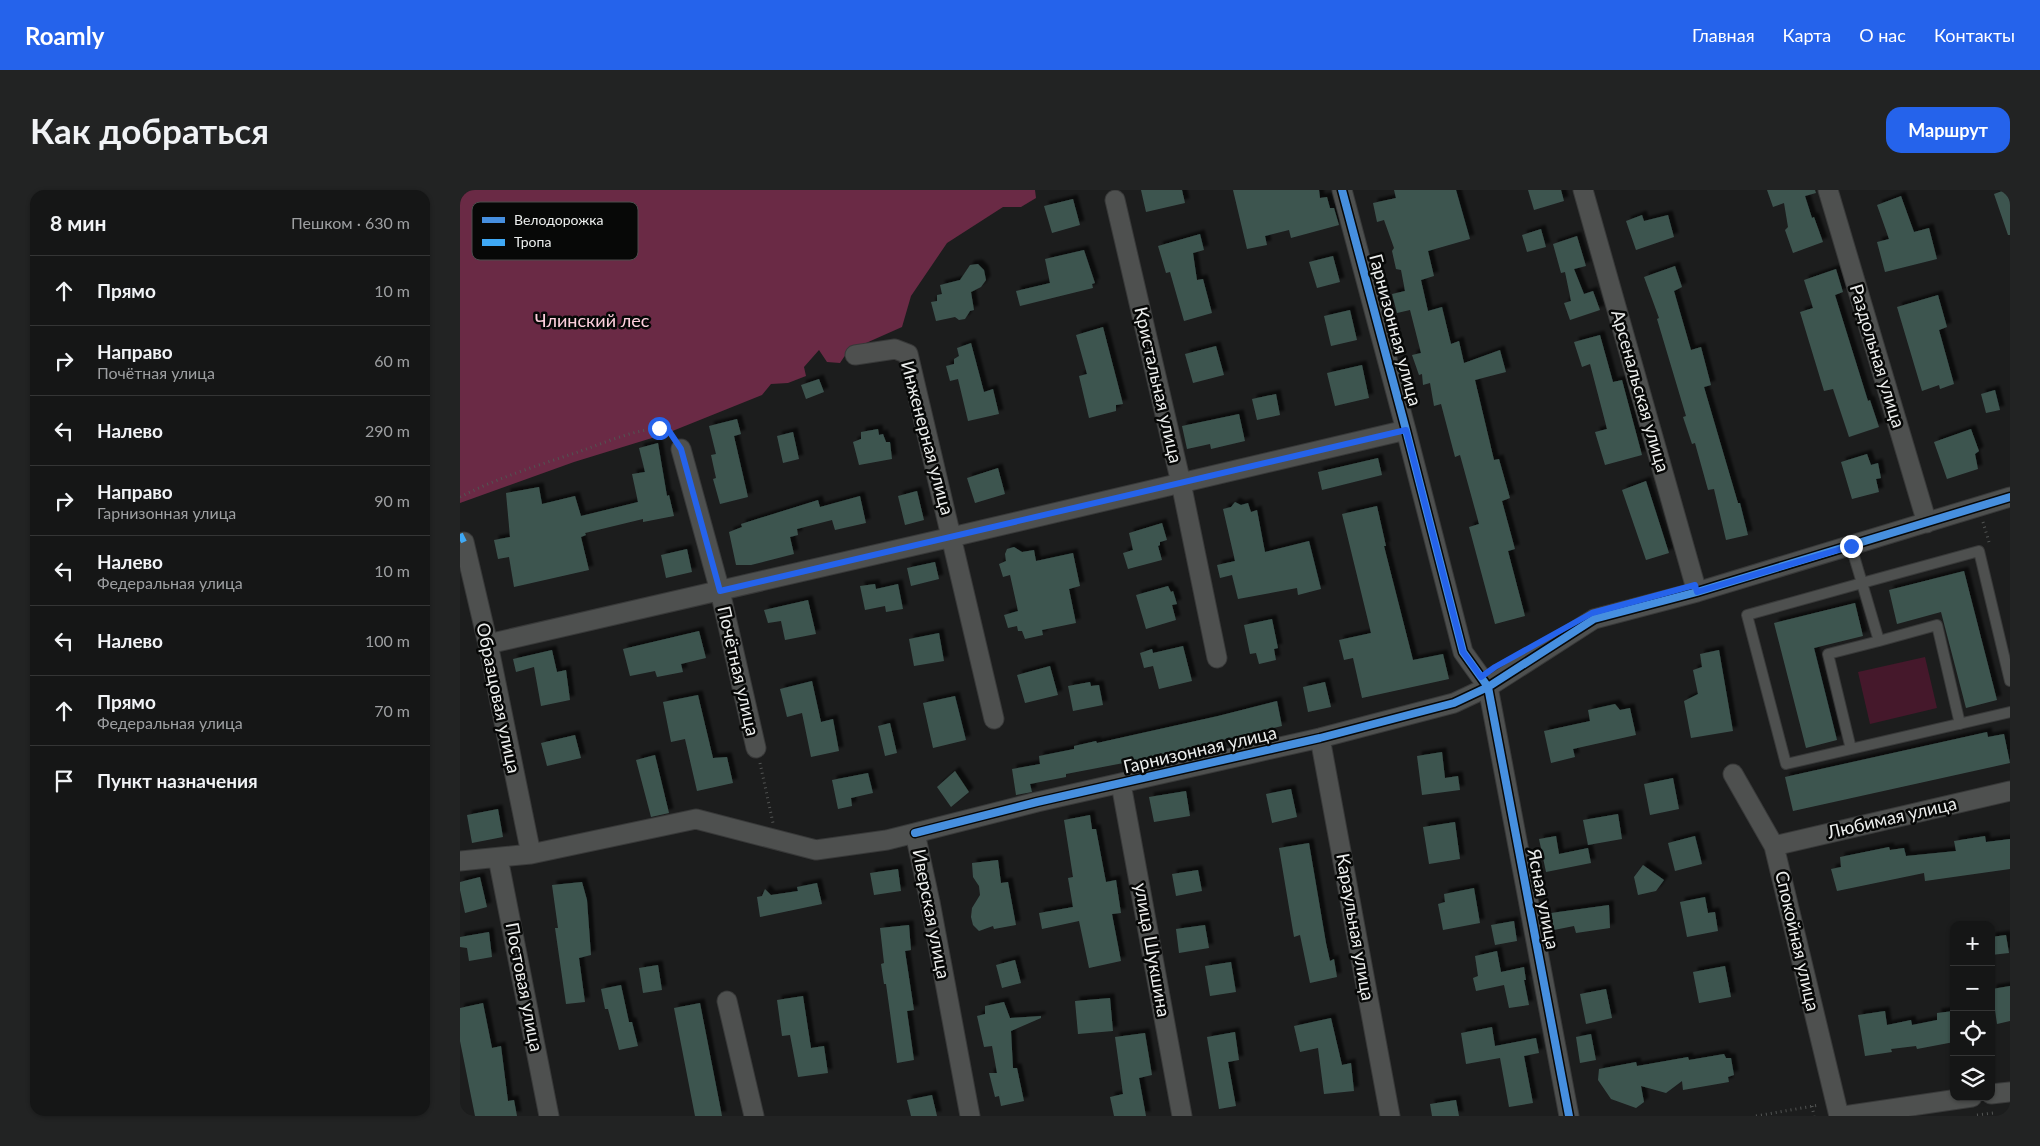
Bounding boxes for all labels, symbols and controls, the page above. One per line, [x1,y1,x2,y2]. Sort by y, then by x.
text: Roamly [25,21,104,50]
text: Главная [1692,24,1755,46]
text: Карта [1783,24,1831,46]
text: О нас [1859,24,1906,46]
text: Контакты [1934,24,2015,46]
button: Маршрут [1886,107,2010,153]
text: Как добраться [30,109,269,151]
legend [472,202,638,260]
text: 8 мин [50,210,107,235]
text: Велодорожка [514,211,603,228]
text: Пешком · 630 m [291,213,410,232]
text: Тропа [514,233,551,250]
street label: Гарнизонная улица [1365,251,1427,408]
icon: ahead [50,277,78,305]
text: Прямо [97,279,156,302]
text: 10 m [374,281,410,300]
street label: Раздольная улица [1846,281,1910,430]
street label: Кристальная улица [1130,304,1188,465]
street label: Арсенальская улица [1607,307,1675,474]
park label: Члинский лес [535,309,650,331]
text: Направо [97,340,173,363]
icon: right [50,347,78,375]
text: 60 m [374,351,410,370]
street label: Инженерная улица [897,358,959,517]
text: Почётная улица [97,363,215,382]
icon: left [50,417,78,445]
route start [648,417,671,440]
text: Налево [97,419,163,442]
text: 290 m [365,421,410,440]
text: Направо [97,480,173,503]
icon: right [50,487,78,515]
text: 90 m [374,491,410,510]
text: Гарнизонная улица [97,503,236,522]
route end [1840,535,1863,558]
text: Налево [97,550,163,573]
icon: left [50,557,78,585]
text: 10 m [374,561,410,580]
text: Федеральная улица [97,573,243,592]
street label: Почётная улица [713,604,765,738]
street label: Образцовая улица [472,620,526,775]
icon: left [50,627,78,655]
text: Налево [97,629,163,652]
text: 100 m [365,631,410,650]
text: Прямо [97,690,156,713]
icon: ahead [50,697,78,725]
text: 70 m [374,701,410,720]
text: Федеральная улица [97,713,243,732]
street label: Гарнизонная улица [1121,721,1279,777]
icon: arrive [50,767,78,795]
text: Пункт назначения [97,769,258,792]
street label: Любимая улица [1824,791,1959,843]
street label: Ясная улица [1523,846,1565,951]
street label: Иверская улица [909,847,955,981]
street label: Караульная улица [1332,852,1380,1002]
street label: Спокойная улица [1771,868,1825,1013]
street label: улица Шукшина [1130,881,1176,1019]
street label: Постовая улица [502,920,548,1053]
map controls [1950,921,1995,1101]
button: + [1950,921,1995,966]
button: − [1950,966,1995,1011]
button: locate [1950,1011,1995,1056]
button: layers [1950,1056,1995,1101]

